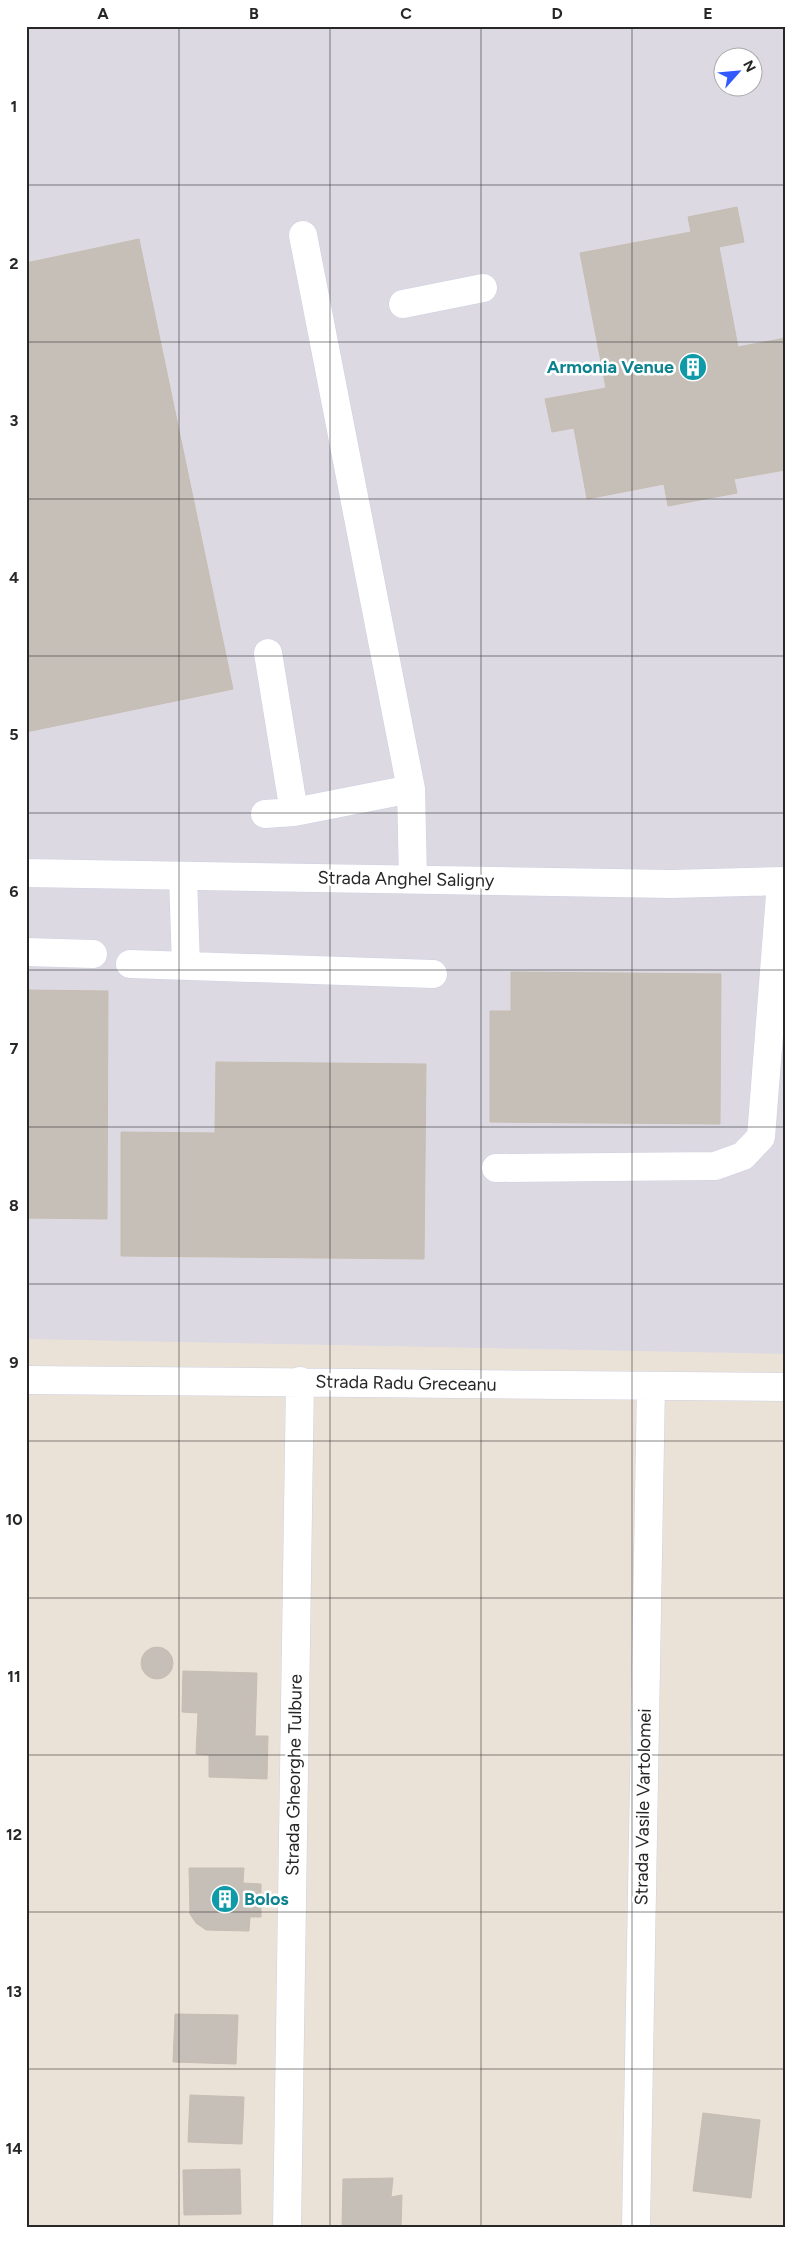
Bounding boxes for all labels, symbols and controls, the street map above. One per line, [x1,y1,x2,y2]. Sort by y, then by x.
text: A [97,4,109,23]
text: B [249,4,259,23]
text: C [400,4,412,23]
text: D [551,4,563,23]
text: E [703,4,713,23]
north arrow [714,48,764,98]
text: N [739,58,759,75]
text: 1 [11,97,17,116]
text: 2 [9,254,19,273]
building icon: Armonia Venue [678,352,708,382]
place label: Armonia Venue [547,356,674,378]
text: 3 [10,411,19,430]
text: 4 [9,568,19,587]
text: 5 [9,725,19,744]
street label: Strada Anghel Saligny [317,866,495,892]
text: 6 [9,882,19,901]
text: 7 [10,1039,19,1058]
text: 8 [9,1196,19,1215]
text: 9 [9,1353,19,1372]
street label: Strada Radu Greceanu [315,1370,497,1396]
text: 10 [5,1510,23,1529]
text: 11 [7,1667,21,1686]
street label: Strada Gheorghe Tulbure [281,1674,307,1876]
street label: Strada Vasile Vartolomei [630,1708,656,1906]
text: 12 [6,1825,22,1844]
building icon: Bolos [210,1884,240,1914]
place label: Bolos [244,1888,289,1910]
text: 13 [6,1982,22,2001]
text: 14 [6,2139,22,2158]

